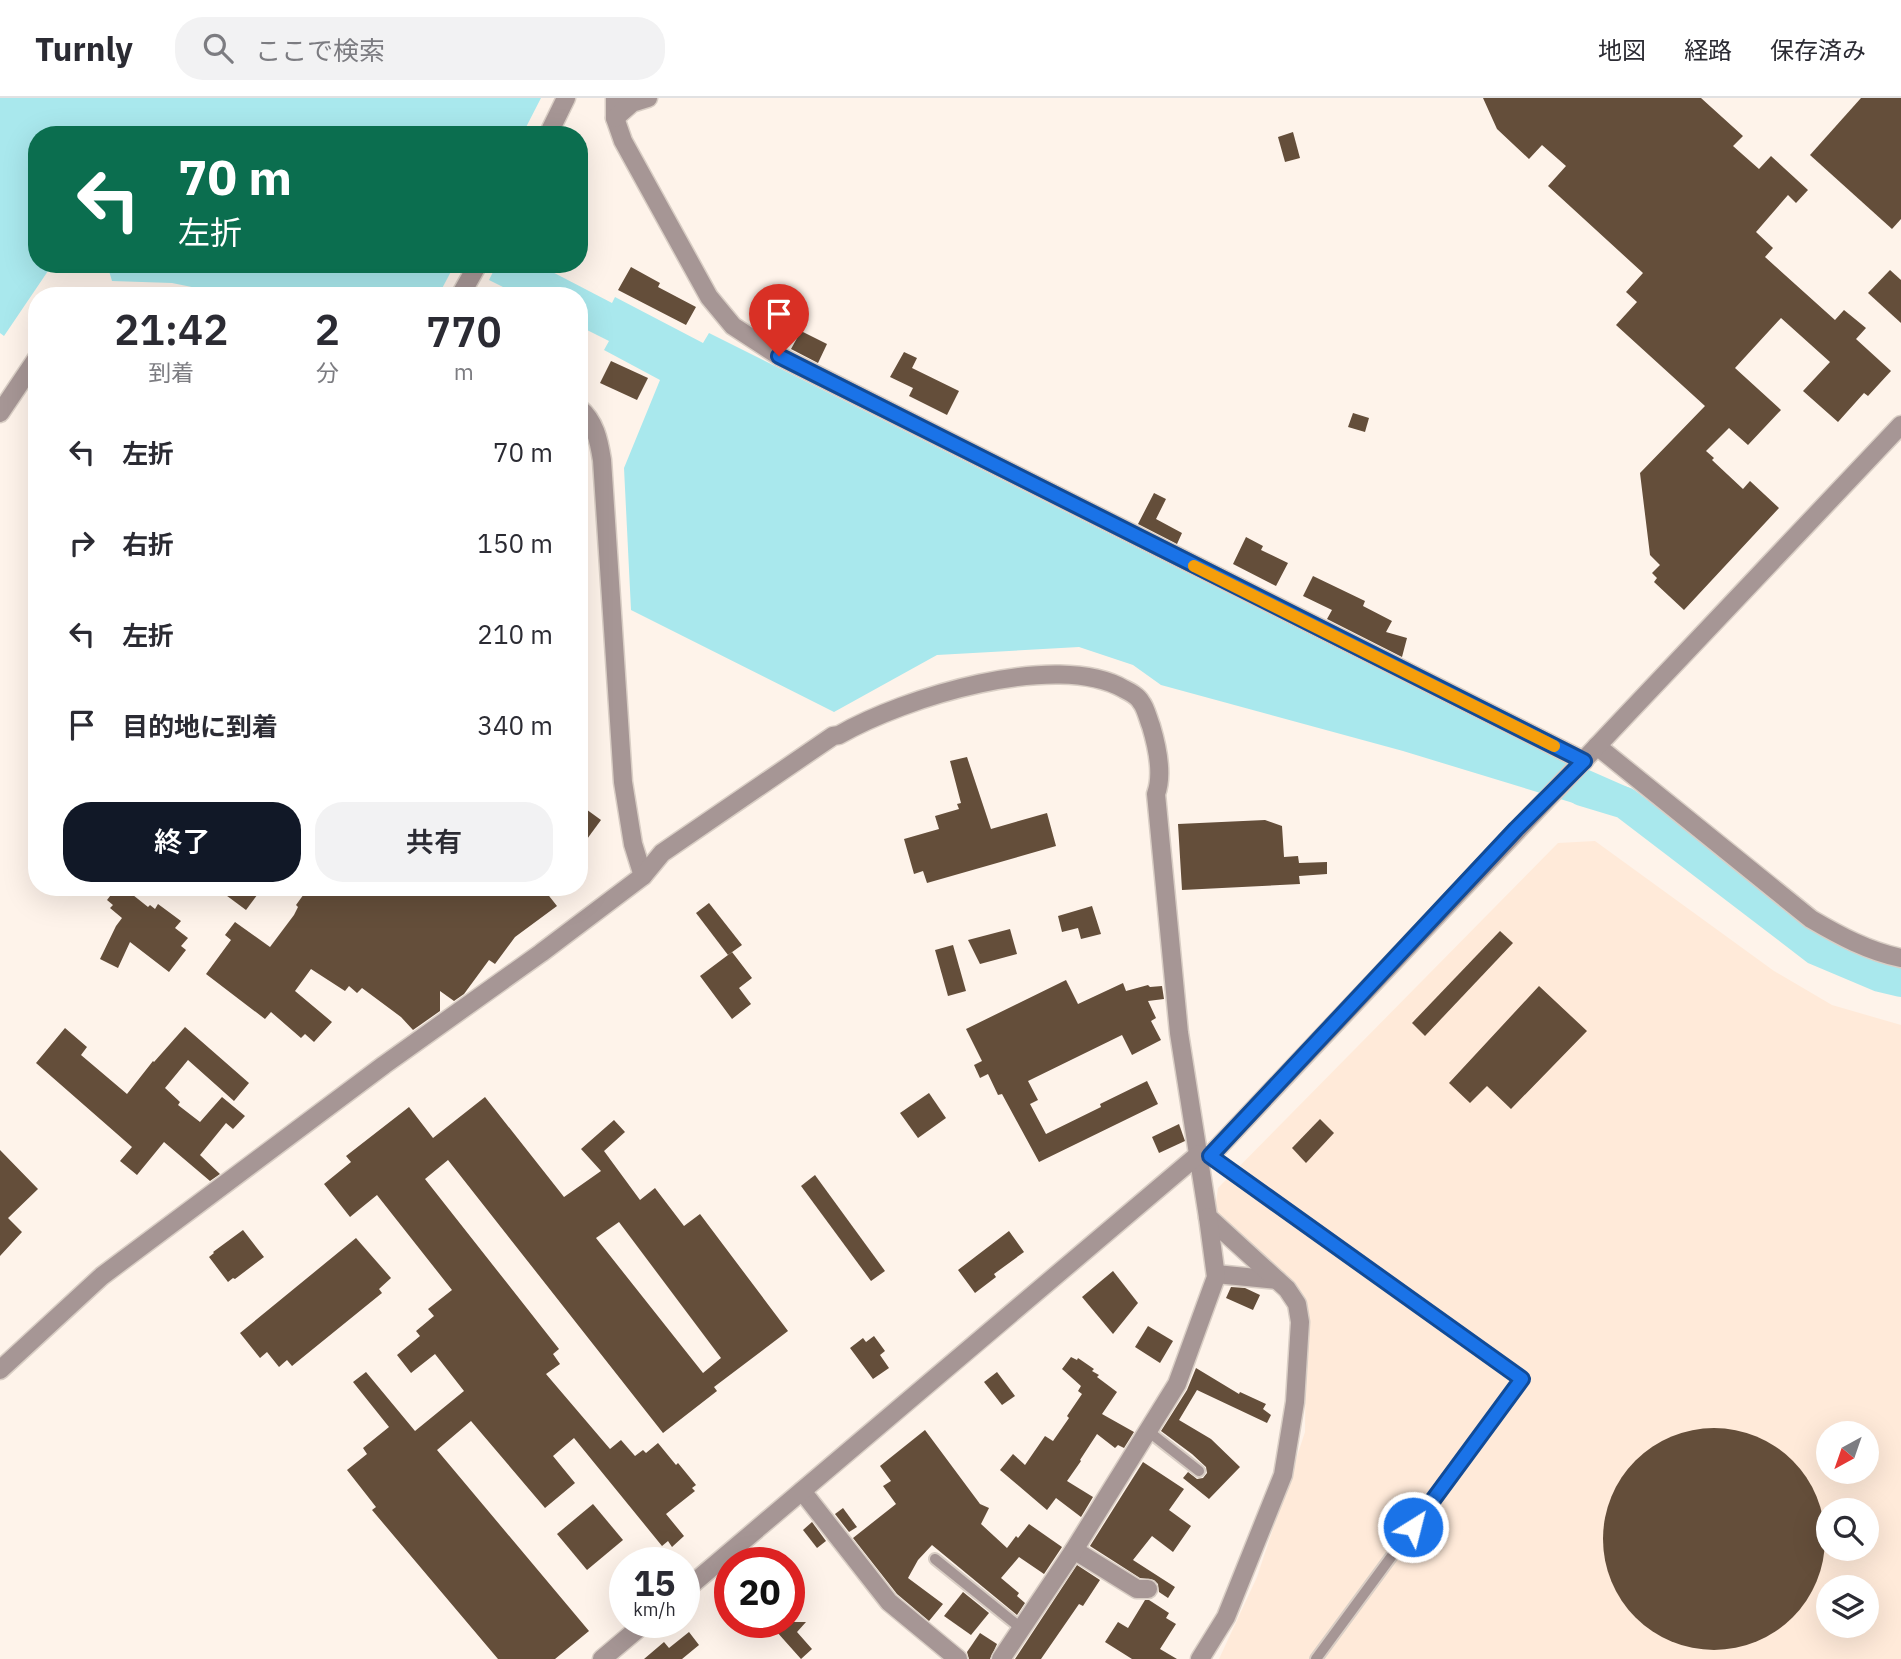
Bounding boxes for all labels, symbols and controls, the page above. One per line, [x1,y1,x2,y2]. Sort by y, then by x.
search box [175,17,665,80]
text: Turnly [35,27,133,70]
icon: search [199,29,237,67]
text: ここで検索 [255,33,385,67]
text: 地図 [1598,34,1646,66]
text: 経路 [1684,34,1732,66]
text: 保存済み [1770,34,1866,66]
text: 70 m [178,145,292,208]
icon: left [63,154,154,245]
text: 左折 [178,211,242,253]
pin [749,284,809,356]
icon: arrive [760,295,798,333]
text: 21:42 [114,302,228,357]
text: 2 [315,302,340,357]
text: 770 [426,304,502,359]
text: m [454,356,474,386]
text: 到着 [148,357,194,387]
text: 分 [316,357,339,387]
icon: left [63,433,101,471]
text: 70 m [493,435,553,469]
text: 左折 [122,436,174,470]
icon: right [63,524,101,562]
text: 150 m [477,526,553,560]
text: 右折 [122,527,174,561]
icon: left [63,615,101,653]
text: 210 m [477,617,553,651]
text: 左折 [122,618,174,652]
icon: arrive [63,706,101,744]
text: 340 m [477,708,553,742]
text: 目的地に到着 [122,709,278,743]
button: 終了 [63,802,301,882]
button: 共有 [315,802,553,882]
north arrow [1816,1421,1880,1484]
map controls [1816,1421,1879,1638]
position arrow [1376,1490,1450,1564]
button: search [1816,1498,1879,1561]
speed limit sign: 20 [714,1547,805,1638]
text: 15 [633,1560,676,1606]
button: layers [1816,1575,1879,1638]
text: km/h [633,1598,676,1621]

